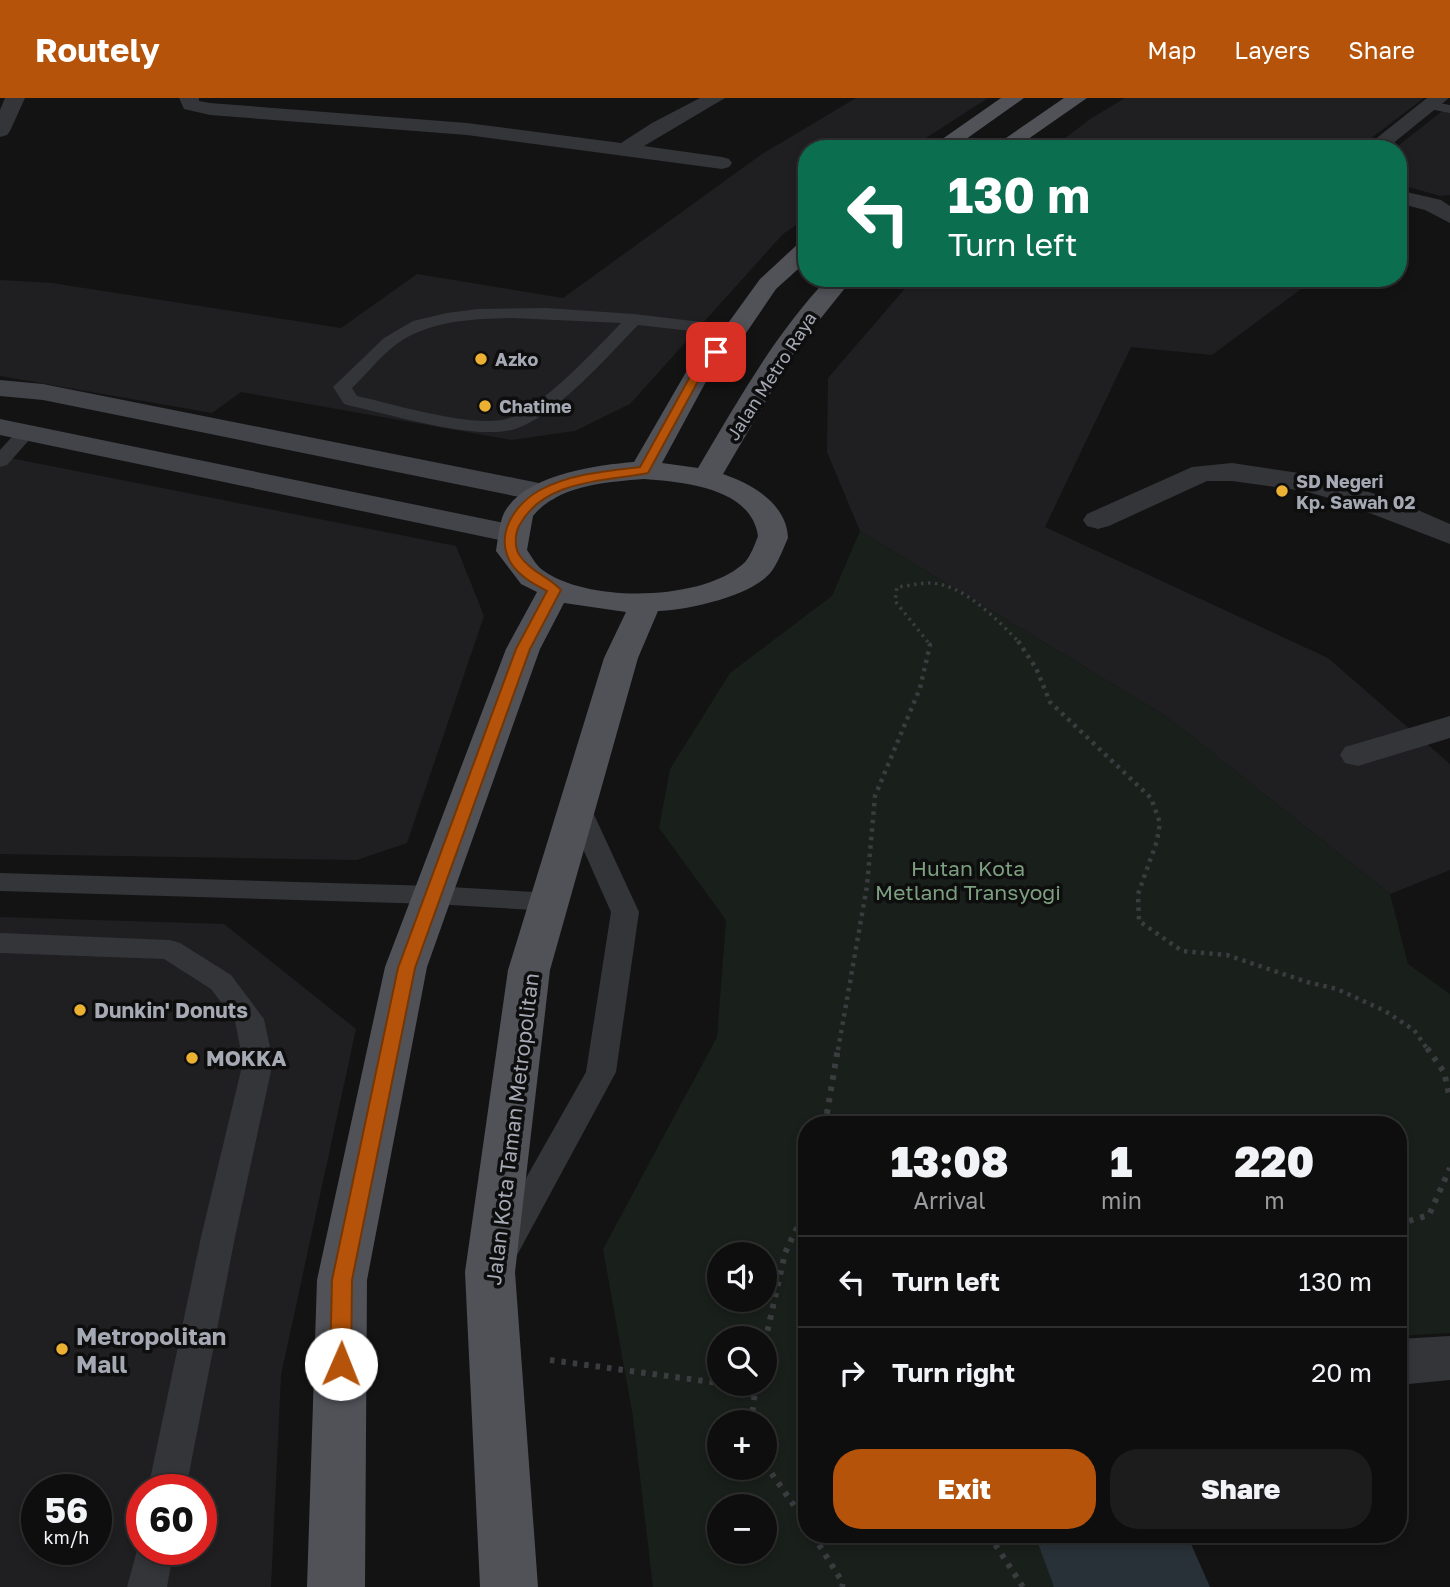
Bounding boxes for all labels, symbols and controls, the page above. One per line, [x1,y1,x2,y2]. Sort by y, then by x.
text: Routely [35,30,160,69]
text: Map [1147,35,1196,64]
text: Layers [1234,35,1310,64]
text: Share [1348,35,1415,64]
text: 130 m [948,165,1090,224]
icon: left [833,168,924,259]
text: Turn left [948,225,1077,263]
street label: Jalan Metro Raya [721,308,821,444]
pin [686,322,746,382]
icon: arrive [697,333,735,371]
place label: Azko [495,348,538,370]
marker: Azko [473,351,489,367]
place label: Chatime [499,395,572,417]
marker: Chatime [477,398,493,414]
place label: SD Negeri Kp. Sawah 02 [1296,470,1415,513]
marker: SD Negeri Kp. Sawah 02 [1274,483,1290,499]
park label: Hutan Kota Metland Transyogi [875,855,1061,905]
street label: Jalan Kota Taman Metropolitan [480,971,544,1287]
place label: Dunkin' Donuts [94,997,248,1023]
marker: Dunkin' Donuts [72,1002,88,1018]
place label: MOKKA [206,1045,287,1071]
marker: MOKKA [184,1050,200,1066]
text: 13:08 [891,1136,1008,1186]
text: 1 [1110,1136,1133,1186]
text: 220 [1234,1136,1314,1186]
text: Arrival [914,1186,986,1214]
text: min [1101,1186,1142,1214]
text: m [1264,1186,1285,1214]
map controls [707,1242,777,1564]
button: sound [707,1242,777,1312]
icon: left [833,1263,871,1301]
text: Turn left [892,1266,1000,1297]
text: 130 m [1299,1266,1372,1297]
place label: Metropolitan Mall [76,1321,226,1378]
button: search [707,1326,777,1396]
position arrow [304,1327,378,1401]
marker: Metropolitan Mall [54,1341,70,1357]
icon: right [833,1354,871,1392]
text: Turn right [892,1357,1015,1388]
text: 20 m [1311,1357,1372,1388]
button: + [707,1410,777,1480]
button: Exit [833,1449,1096,1529]
button: Share [1110,1449,1372,1529]
speed limit sign: 60 [126,1474,217,1565]
text: 56 [45,1489,88,1531]
button: − [707,1494,777,1564]
text: km/h [44,1526,89,1548]

